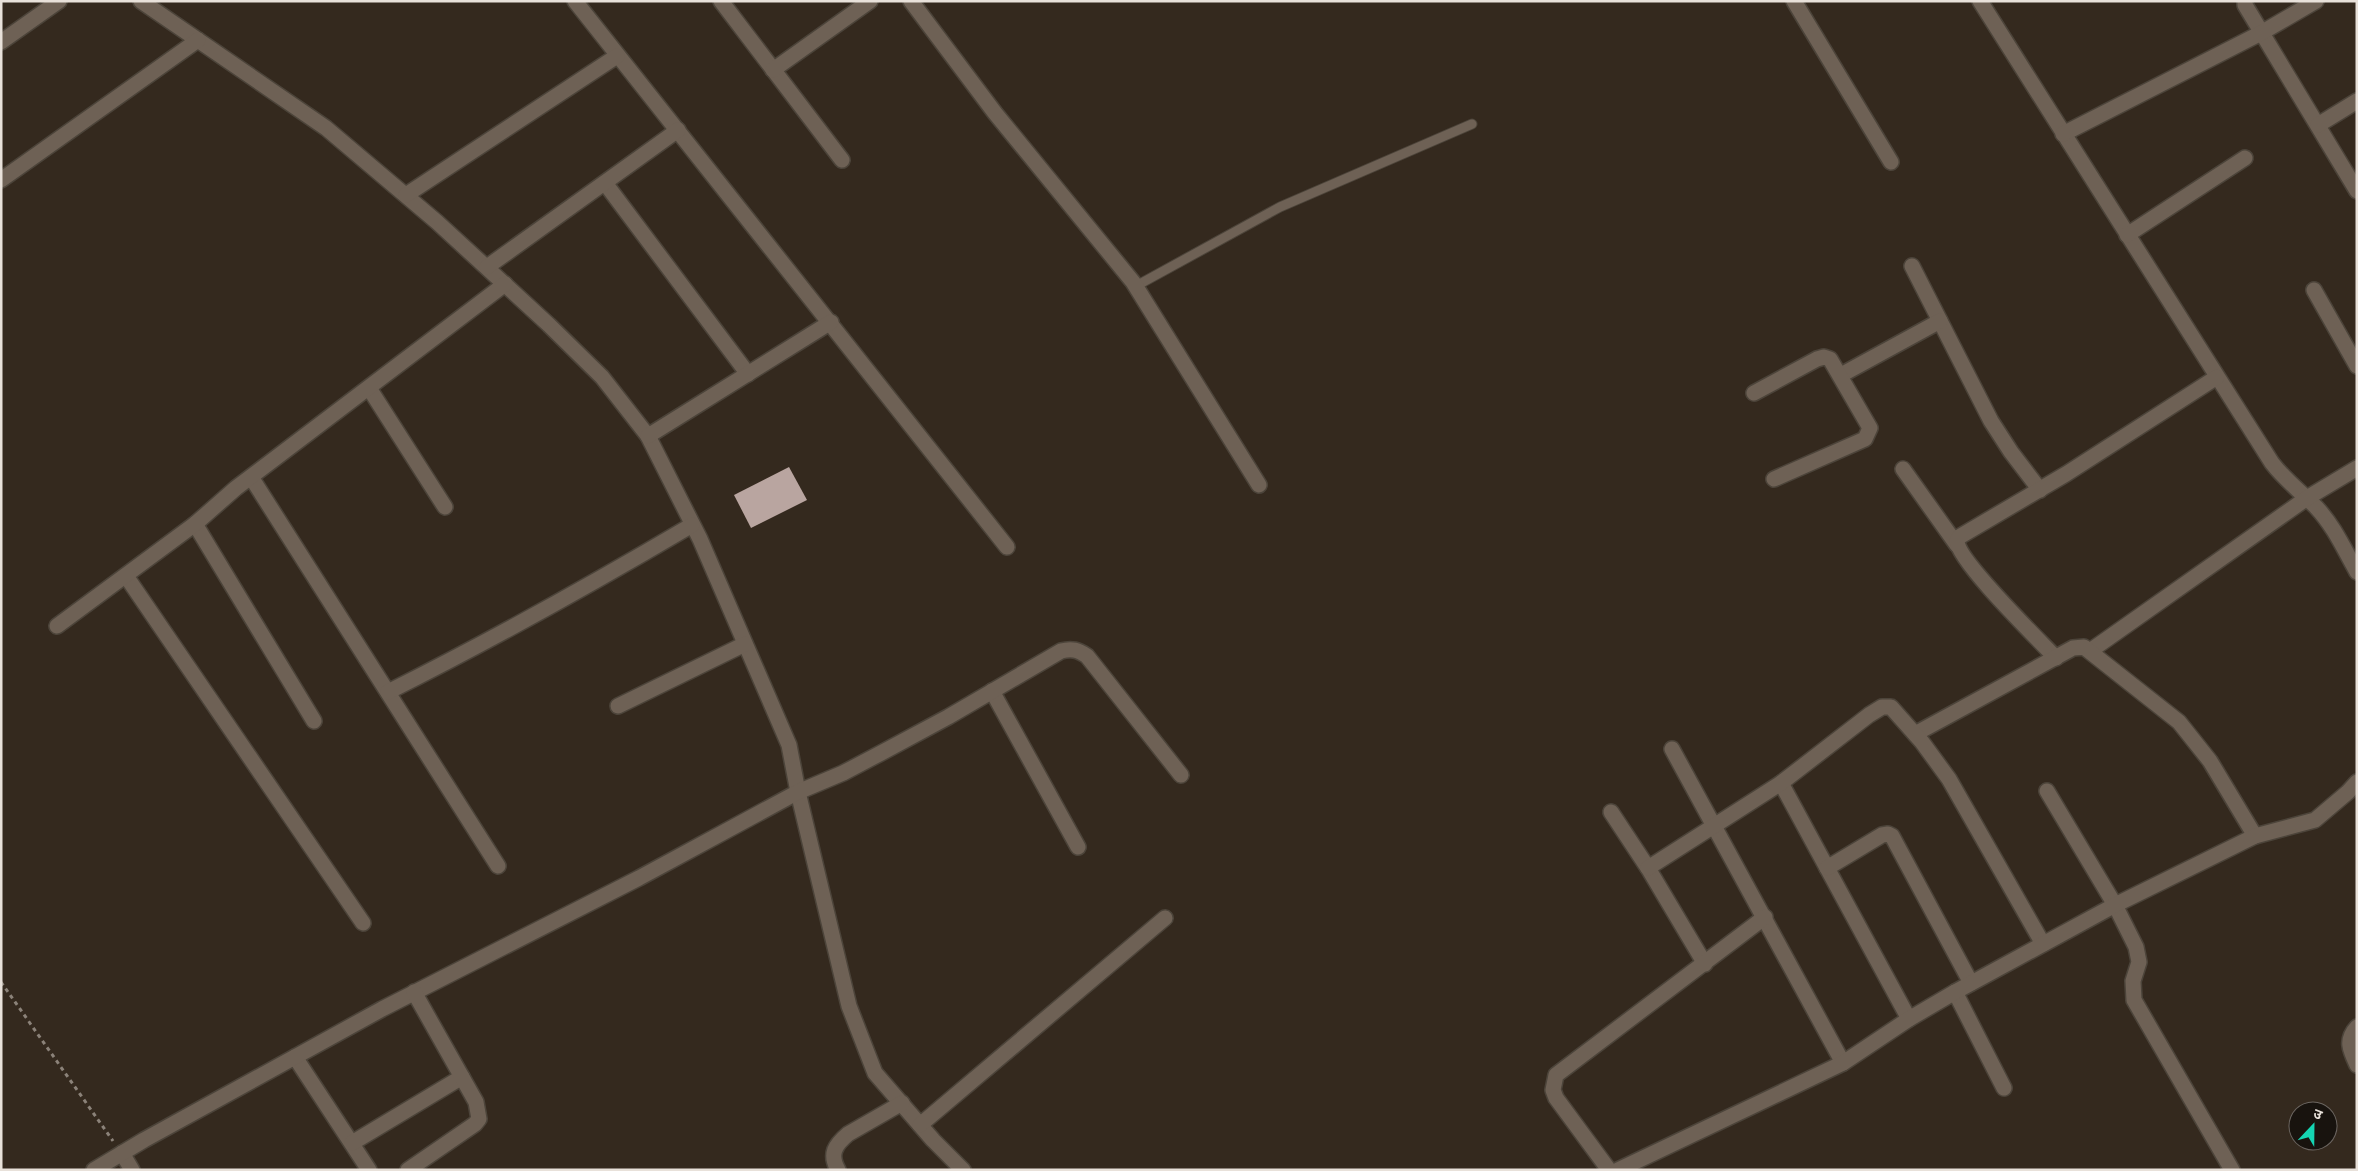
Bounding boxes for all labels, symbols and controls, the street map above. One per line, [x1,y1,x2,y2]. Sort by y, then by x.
north arrow [2288,1101,2338,1151]
text: उ [2310,1103,2326,1126]

